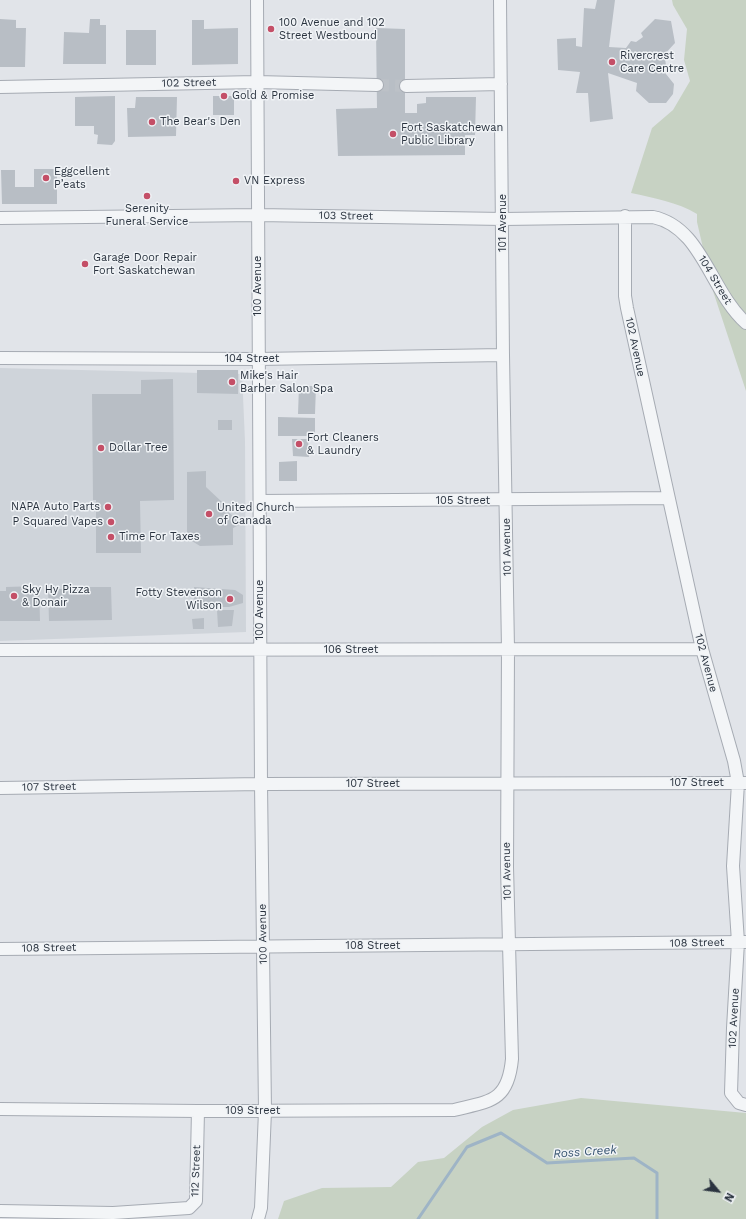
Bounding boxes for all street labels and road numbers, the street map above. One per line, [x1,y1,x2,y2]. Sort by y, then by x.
street label: 102 Street [162,76,216,90]
street label: 101 Avenue [496,194,510,252]
street label: 103 Street [319,209,373,223]
street label: 104 Street [695,253,735,307]
street label: 100 Avenue [251,256,265,316]
street label: 102 Avenue [622,316,648,378]
street label: 104 Street [225,352,279,366]
street label: 105 Street [436,494,490,508]
street label: 101 Avenue [500,518,514,576]
street label: 100 Avenue [253,580,267,640]
street label: 102 Avenue [692,632,720,694]
street label: 106 Street [324,643,378,657]
street label: 107 Street [670,776,724,790]
street label: 107 Street [346,777,400,791]
street label: 107 Street [22,780,76,794]
street label: 101 Avenue [500,842,514,900]
street label: 100 Avenue [256,904,270,964]
street label: 108 Street [670,936,724,950]
street label: 108 Street [346,939,400,953]
street label: 108 Street [22,941,76,955]
street label: 102 Avenue [726,988,742,1048]
street label: 109 Street [226,1104,280,1118]
street label: 112 Street [188,1145,204,1197]

